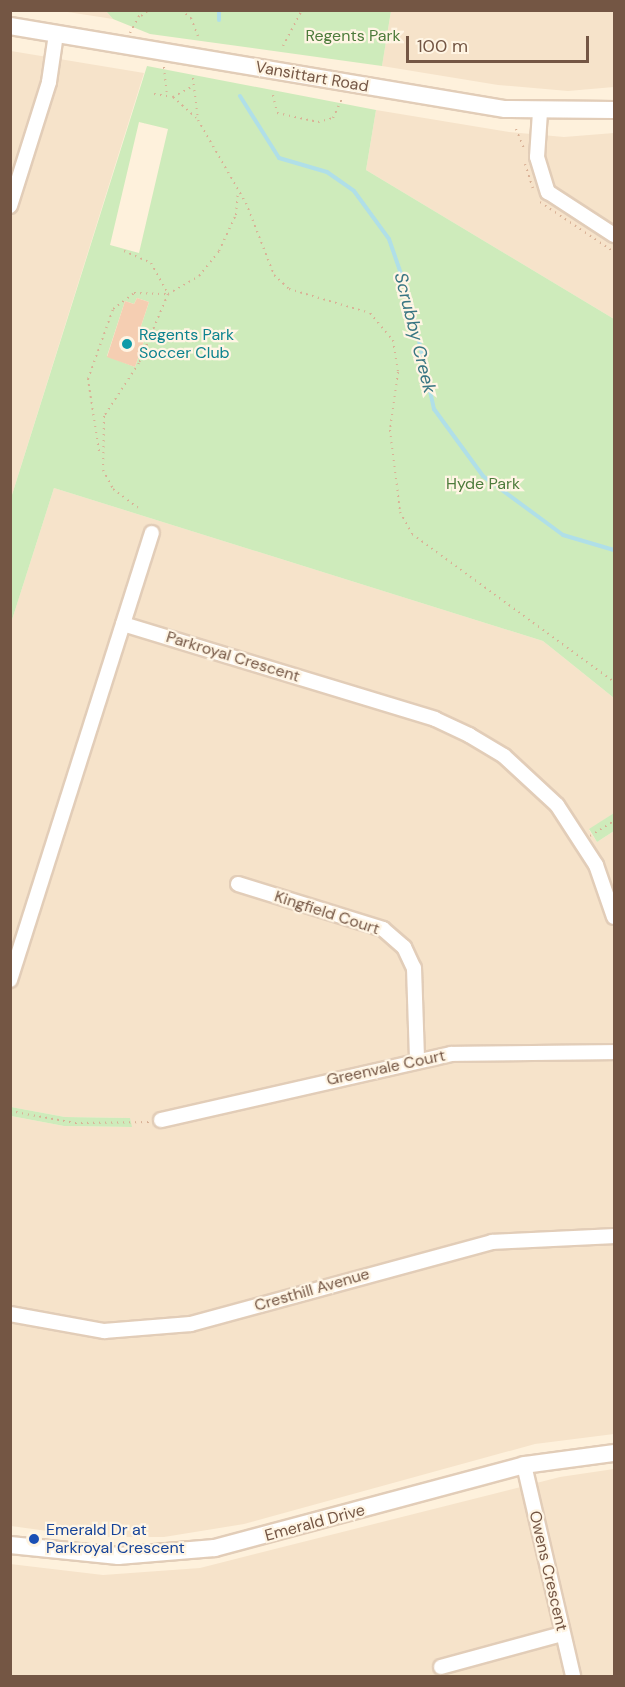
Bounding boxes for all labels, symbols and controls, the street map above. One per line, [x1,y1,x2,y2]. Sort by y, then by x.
scale bar [409,24,592,62]
park label: Regents Park [305,26,401,46]
text: 100 m [417,34,468,58]
street label: Vansittart Road [254,58,370,96]
water label: Scrubby Creek [390,270,440,396]
place label: Regents Park Soccer Club [139,325,234,363]
marker: Regents Park Soccer Club [120,337,134,351]
park label: Hyde Park [446,474,520,494]
street label: Parkroyal Crescent [164,628,302,686]
street label: Kingfield Court [272,887,382,939]
street label: Greenvale Court [325,1046,447,1090]
street label: Cresthill Avenue [252,1264,372,1316]
street label: Emerald Drive [263,1500,367,1546]
street label: Owens Crescent [525,1509,571,1633]
place label: Emerald Dr at Parkroyal Crescent [46,1520,185,1558]
marker: Emerald Dr at Parkroyal Crescent [27,1532,41,1546]

